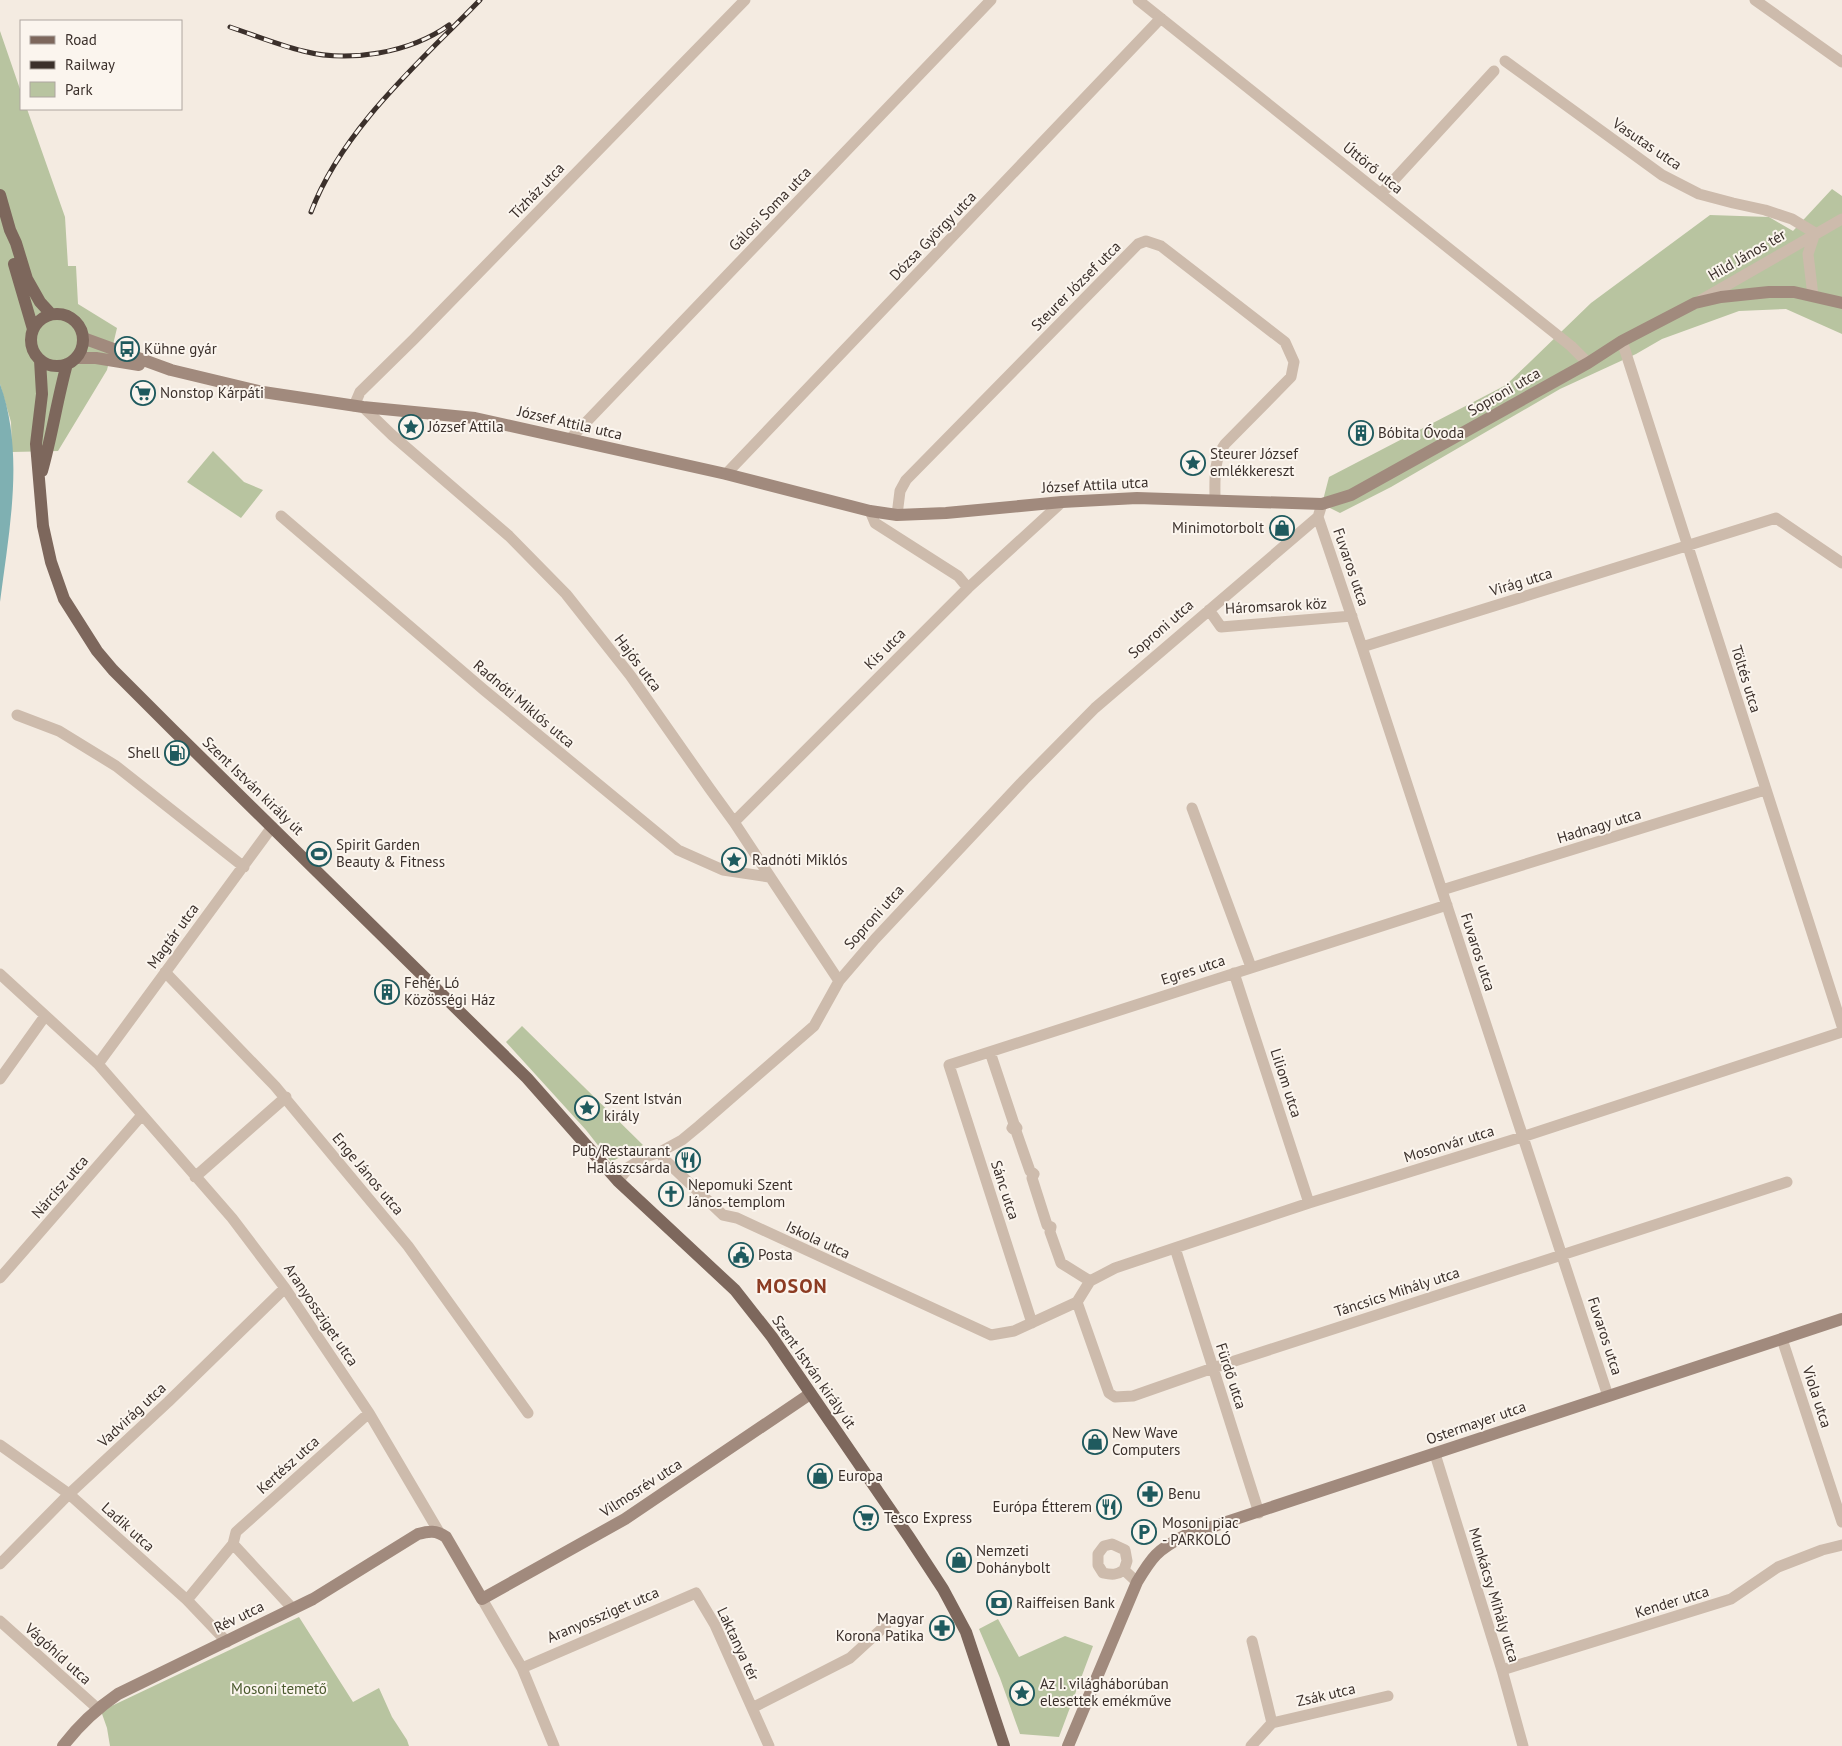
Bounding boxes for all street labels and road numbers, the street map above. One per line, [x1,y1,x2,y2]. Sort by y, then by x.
street label: Vasutas utca [1608,113,1686,174]
street label: Úttörő utca [1339,138,1407,198]
street label: Tízház utca [505,159,568,223]
street label: Gálosi Soma utca [725,162,815,255]
street label: Dózsa György utca [885,187,980,284]
street label: Hild János tér [1705,225,1789,284]
street label: Steurer József utca [1027,237,1125,335]
street label: Soproni utca [1464,363,1543,420]
street label: József Attila utca [515,401,624,444]
street label: József Attila utca [1040,472,1149,497]
street label: Fuvaros utca [1329,525,1374,608]
street label: Virág utca [1486,563,1554,600]
street label: Háromsarok köz [1225,593,1327,618]
street label: Soproni utca [1124,595,1197,662]
street label: Kis utca [860,624,909,673]
street label: Hajós utca [611,630,666,695]
street label: Töltés utca [1727,643,1766,715]
street label: Radnóti Miklós utca [470,656,579,752]
street label: Szent István király út [199,732,308,839]
street label: Hadnagy utca [1554,804,1643,847]
street label: Soproni utca [840,880,908,953]
street label: Magtár utca [143,899,203,972]
street label: Fuvaros utca [1457,910,1500,993]
street label: Egres utca [1158,950,1227,989]
street label: Liliom utca [1266,1046,1307,1120]
street label: Mosonvár utca [1401,1121,1496,1166]
street label: Enge János utca [328,1129,408,1219]
street label: Nárcisz utca [27,1151,92,1222]
street label: Sánc utca [987,1158,1024,1222]
street label: Iskola utca [783,1216,853,1263]
street label: Aranyossziget utca [280,1260,363,1370]
street label: Táncsics Mihály utca [1332,1262,1462,1321]
street label: Fuvaros utca [1584,1294,1627,1377]
street label: Szent István király út [768,1311,861,1432]
street label: Fürdő utca [1212,1340,1251,1411]
street label: Viola utca [1798,1363,1836,1430]
street label: Vadvirág utca [93,1378,170,1452]
street label: Ostermayer utca [1423,1397,1528,1449]
street label: Kertész utca [252,1431,323,1498]
street label: Vilmosrév utca [595,1454,685,1522]
street label: Ladik utca [98,1498,159,1555]
street label: Munkácsy Mihály utca [1465,1525,1524,1665]
street label: Kender utca [1633,1581,1711,1622]
street label: Aranyossziget utca [544,1582,662,1647]
street label: Rév utca [211,1596,267,1637]
street label: Laktanya tér [713,1604,764,1684]
street label: Vágóhíd utca [20,1618,95,1688]
street label: Zsák utca [1295,1679,1357,1710]

